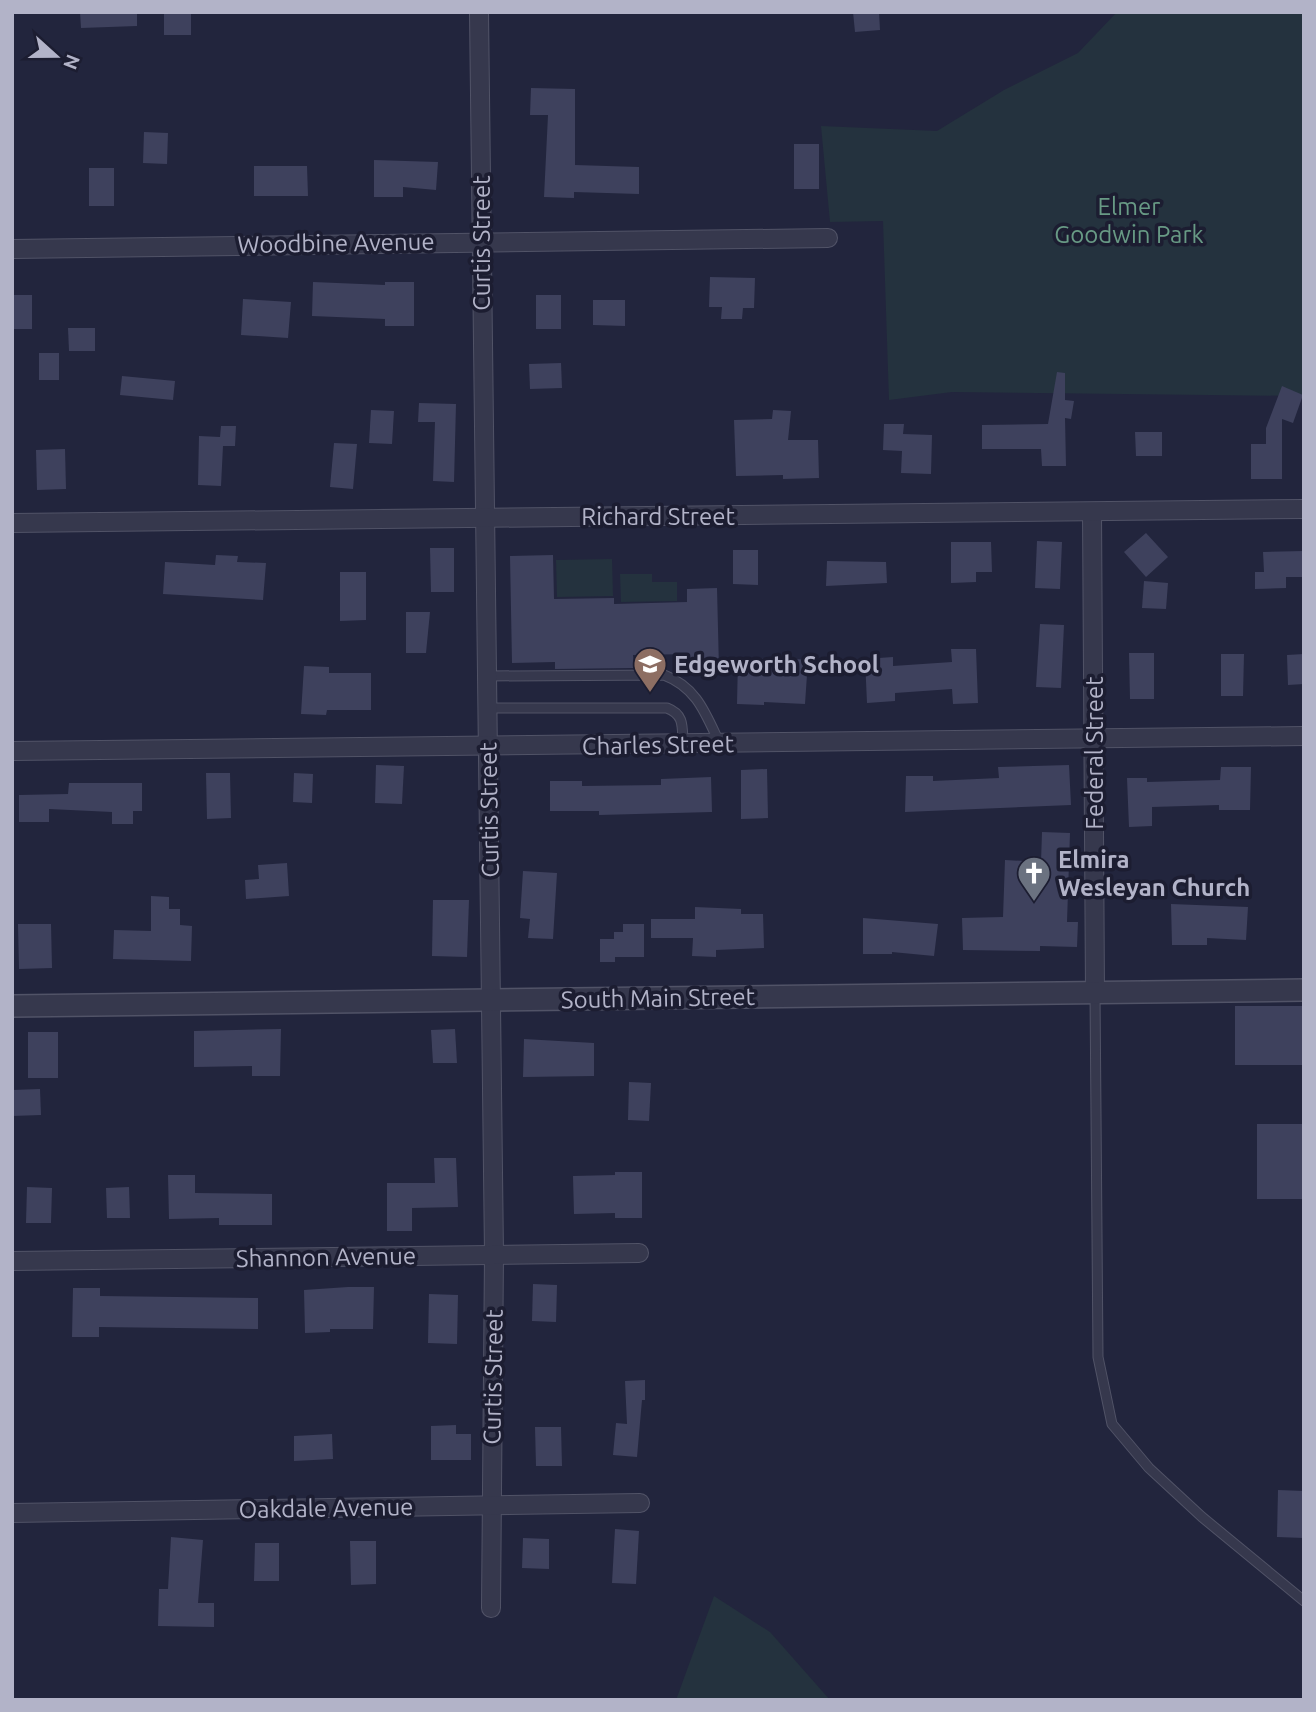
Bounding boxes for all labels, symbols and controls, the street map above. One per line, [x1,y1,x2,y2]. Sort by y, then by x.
north arrow [21,21,91,91]
text: N [59,52,85,73]
street label: Curtis Street [468,175,495,311]
park label: Elmer Goodwin Park [1054,193,1204,248]
street label: Woodbine Avenue [237,228,435,258]
street label: Richard Street [581,503,735,530]
school or university icon: Edgeworth School [631,645,669,694]
place label: Edgeworth School [674,651,879,678]
street label: Federal Street [1081,676,1108,830]
street label: Charles Street [582,730,735,760]
street label: Curtis Street [474,741,504,878]
place label: Elmira Wesleyan Church [1058,846,1250,901]
church icon: Elmira Wesleyan Church [1015,854,1053,903]
street label: South Main Street [561,983,756,1013]
street label: Shannon Avenue [236,1242,416,1272]
street label: Curtis Street [478,1308,508,1445]
street label: Oakdale Avenue [238,1493,414,1523]

